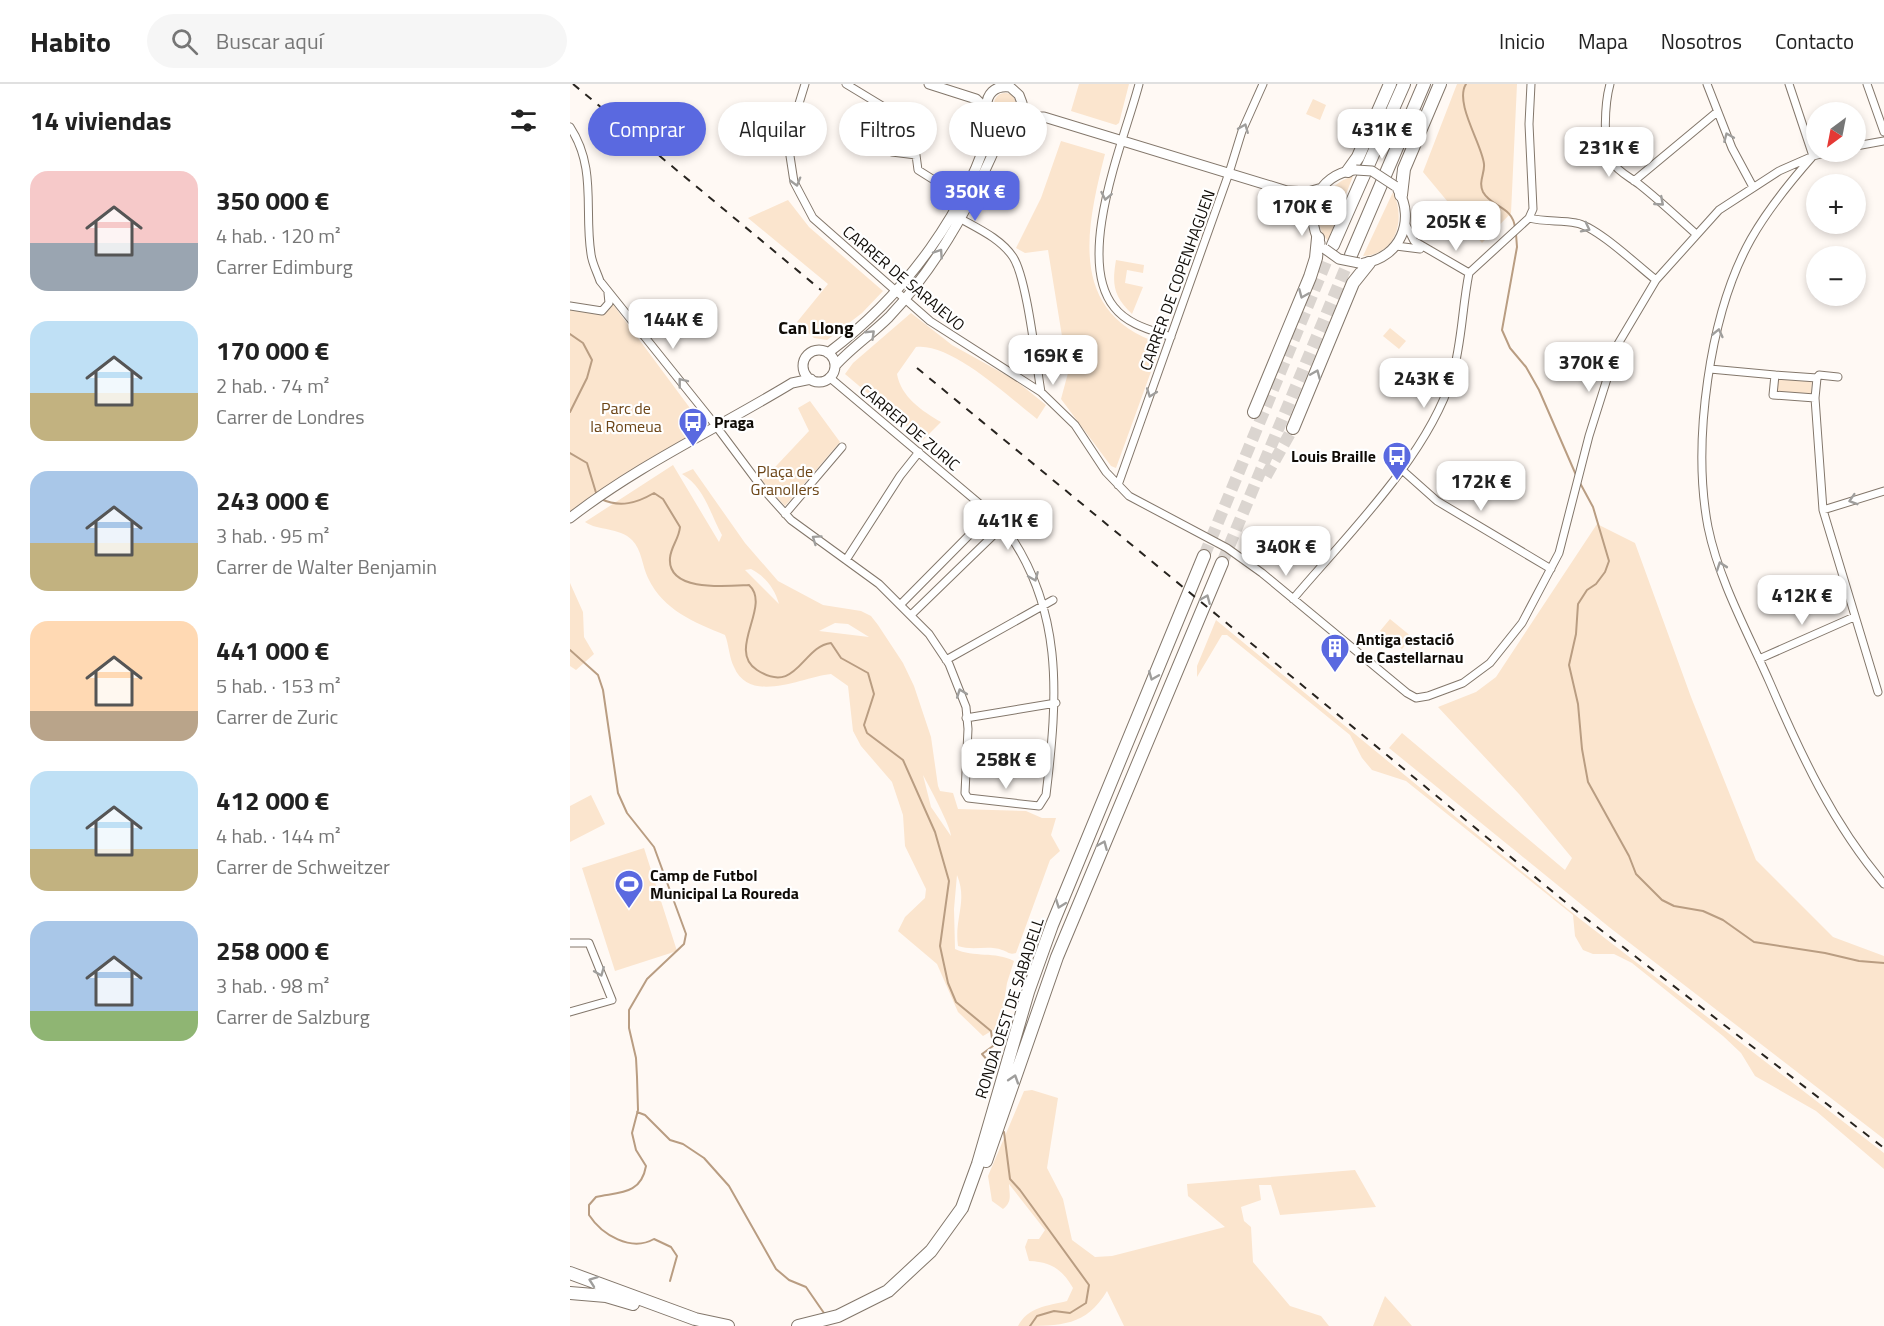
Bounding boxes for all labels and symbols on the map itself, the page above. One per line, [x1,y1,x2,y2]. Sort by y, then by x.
north arrow [1806,102,1866,162]
pin: 431K € [1333,109,1431,160]
one-way arrow [1237,123,1249,134]
pin: 231K € [1560,127,1658,178]
one-way arrow [1723,132,1735,143]
pin: 350K € [926,171,1024,222]
one-way arrow [788,177,801,187]
street label: CARRER DE COPENHAGUEN [1133,186,1221,374]
pin: 170K € [1253,186,1351,237]
one-way arrow [1100,191,1113,201]
one-way arrow [1653,195,1664,206]
pin: 205K € [1407,201,1505,252]
street label: CARRER DE SARAJEVO [838,220,970,336]
one-way arrow [1580,220,1591,232]
one-way arrow [932,248,943,259]
one-way arrow [1298,288,1310,299]
pin: 144K € [624,299,722,350]
district label: Can Llong [778,314,854,341]
one-way arrow [1711,329,1724,339]
one-way arrow [863,331,874,342]
pin: 169K € [1004,335,1102,386]
pin: 370K € [1540,342,1638,393]
pin: 243K € [1375,358,1473,409]
one-way arrow [1309,370,1321,381]
one-way arrow [678,377,689,388]
street label: CARRER DE ZURIC [855,378,966,476]
one-way arrow [1145,387,1158,397]
park label: Parc de la Romeua [590,396,662,438]
bus stop icon: Praga [677,406,709,448]
place label: Praga [714,410,754,434]
bus stop icon: Louis Braille [1381,440,1413,482]
place label: Louis Braille [1291,444,1376,468]
park label: Plaça de Granollers [751,459,819,501]
pin: 172K € [1432,461,1530,512]
one-way arrow [1848,493,1859,505]
pin: 441K € [959,500,1057,551]
pin: 340K € [1237,526,1335,577]
one-way arrow [811,535,822,546]
one-way arrow [1716,561,1728,572]
one-way arrow [1027,571,1039,582]
pin: 412K € [1753,575,1851,626]
one-way arrow [1199,595,1211,606]
place label: Antiga estació de Castellarnau [1356,627,1464,669]
building icon: Antiga estació de Castellarnau [1319,632,1351,674]
one-way arrow [1148,670,1160,681]
one-way arrow [955,688,968,699]
pin: 258K € [957,739,1055,790]
one-way arrow [1096,841,1108,852]
place label: Camp de Futbol Municipal La Roureda [650,863,799,905]
sports icon: Camp de Futbol Municipal La Roureda [613,868,645,910]
one-way arrow [1054,898,1067,908]
street label: RONDA OEST DE SABADELL [968,914,1050,1102]
one-way arrow [593,965,605,976]
one-way arrow [1007,1074,1020,1085]
one-way arrow [588,1276,599,1288]

